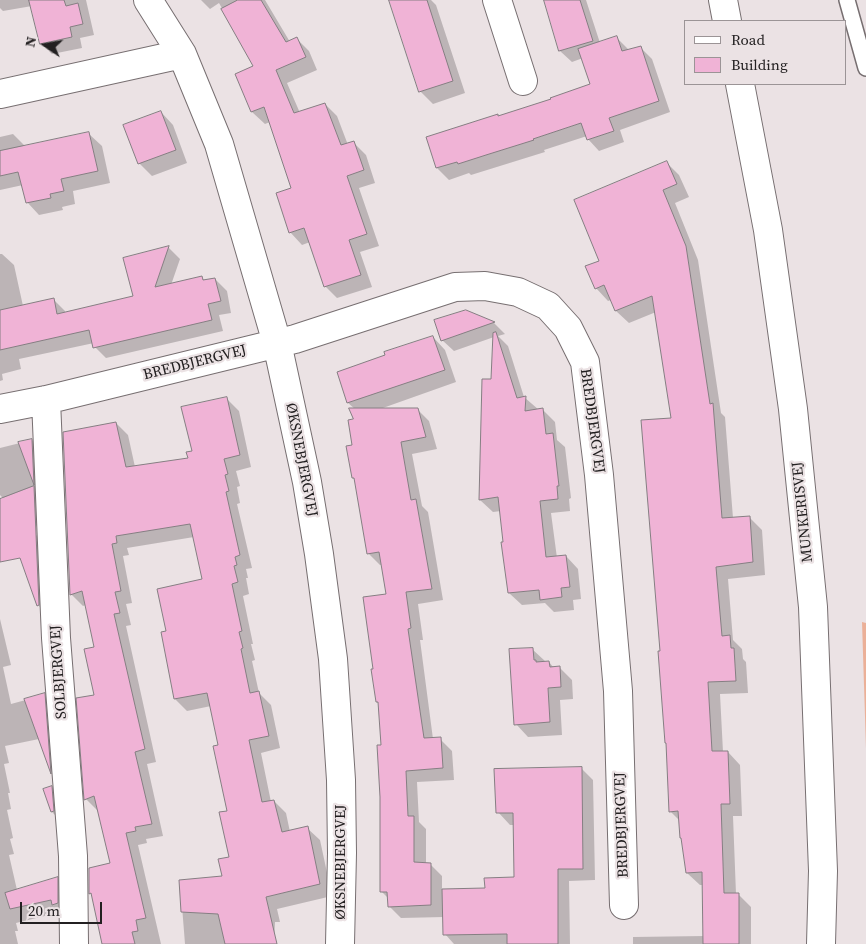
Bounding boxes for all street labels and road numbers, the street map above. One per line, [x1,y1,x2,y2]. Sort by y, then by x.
street label: BREDBJERGVEJ [141,341,249,385]
street label: BREDBJERGVEJ [576,367,608,475]
street label: ØKSNEBJERGVEJ [281,402,321,518]
street label: MUNKERISVEJ [789,461,817,563]
street label: SOLBJERGVEJ [47,624,71,720]
street label: BREDBJERGVEJ [611,772,633,878]
street label: ØKSNEBJERGVEJ [332,804,350,920]

